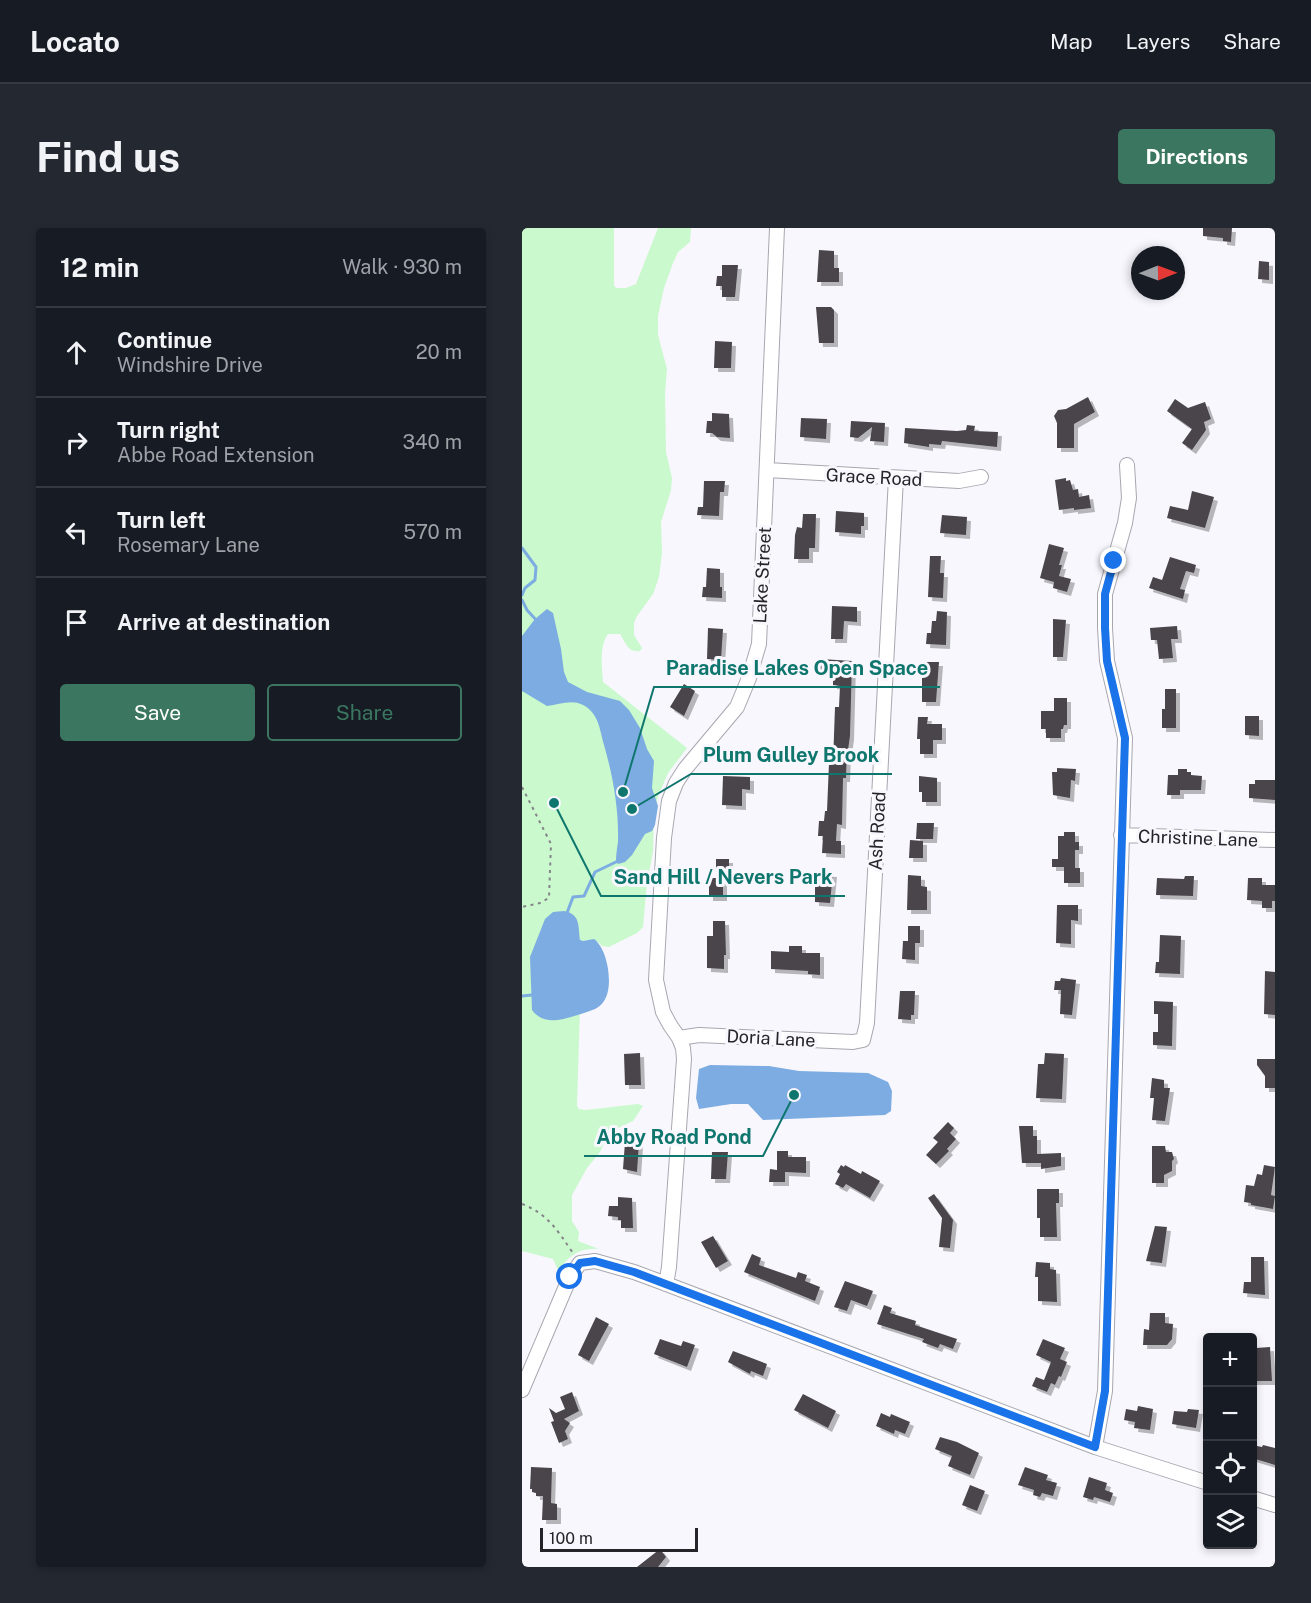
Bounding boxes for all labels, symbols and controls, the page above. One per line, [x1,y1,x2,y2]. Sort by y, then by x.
text: Locato [30,25,120,58]
text: Map [1050,29,1093,54]
text: Layers [1126,29,1190,54]
text: Share [1223,29,1281,54]
button: Directions [1118,129,1275,184]
text: Find us [36,132,180,181]
north arrow [1131,246,1185,300]
text: 12 min [60,252,139,283]
text: Walk · 930 m [342,255,462,279]
text: Continue [117,327,212,353]
icon: ahead [60,336,93,369]
text: 20 m [416,340,462,364]
text: Windshire Drive [117,353,263,377]
text: Turn right [117,417,220,443]
icon: right [60,426,93,459]
text: 340 m [402,430,462,454]
text: Abbe Road Extension [117,443,315,467]
street label: Grace Road [825,464,923,490]
text: Turn left [117,507,206,533]
icon: left [60,516,93,549]
text: 570 m [403,520,462,544]
street label: Lake Street [749,526,775,624]
text: Rosemary Lane [117,533,260,557]
route end [1100,547,1126,573]
icon: arrive [60,606,93,639]
text: Arrive at destination [117,609,330,635]
callout: Paradise Lakes Open Space [654,649,940,687]
text: Paradise Lakes Open Space [666,656,928,680]
button: Save [60,684,255,741]
button: Share [267,684,462,741]
callout: Plum Gulley Brook [691,736,892,774]
text: Plum Gulley Brook [703,743,880,767]
street label: Ash Road [864,791,890,871]
street label: Christine Lane [1138,825,1258,851]
callout: Sand Hill / Nevers Park [601,858,845,896]
text: Sand Hill / Nevers Park [613,865,833,889]
street label: Doria Lane [726,1025,816,1051]
callout: Abby Road Pond [584,1118,763,1156]
text: Abby Road Pond [596,1125,752,1149]
route start [556,1263,582,1289]
map controls [1203,1333,1257,1549]
button: + [1203,1333,1257,1387]
button: − [1203,1387,1257,1441]
button: locate [1203,1441,1257,1495]
button: layers [1203,1495,1257,1549]
scale bar [540,1525,698,1552]
text: 100 m [549,1529,593,1548]

